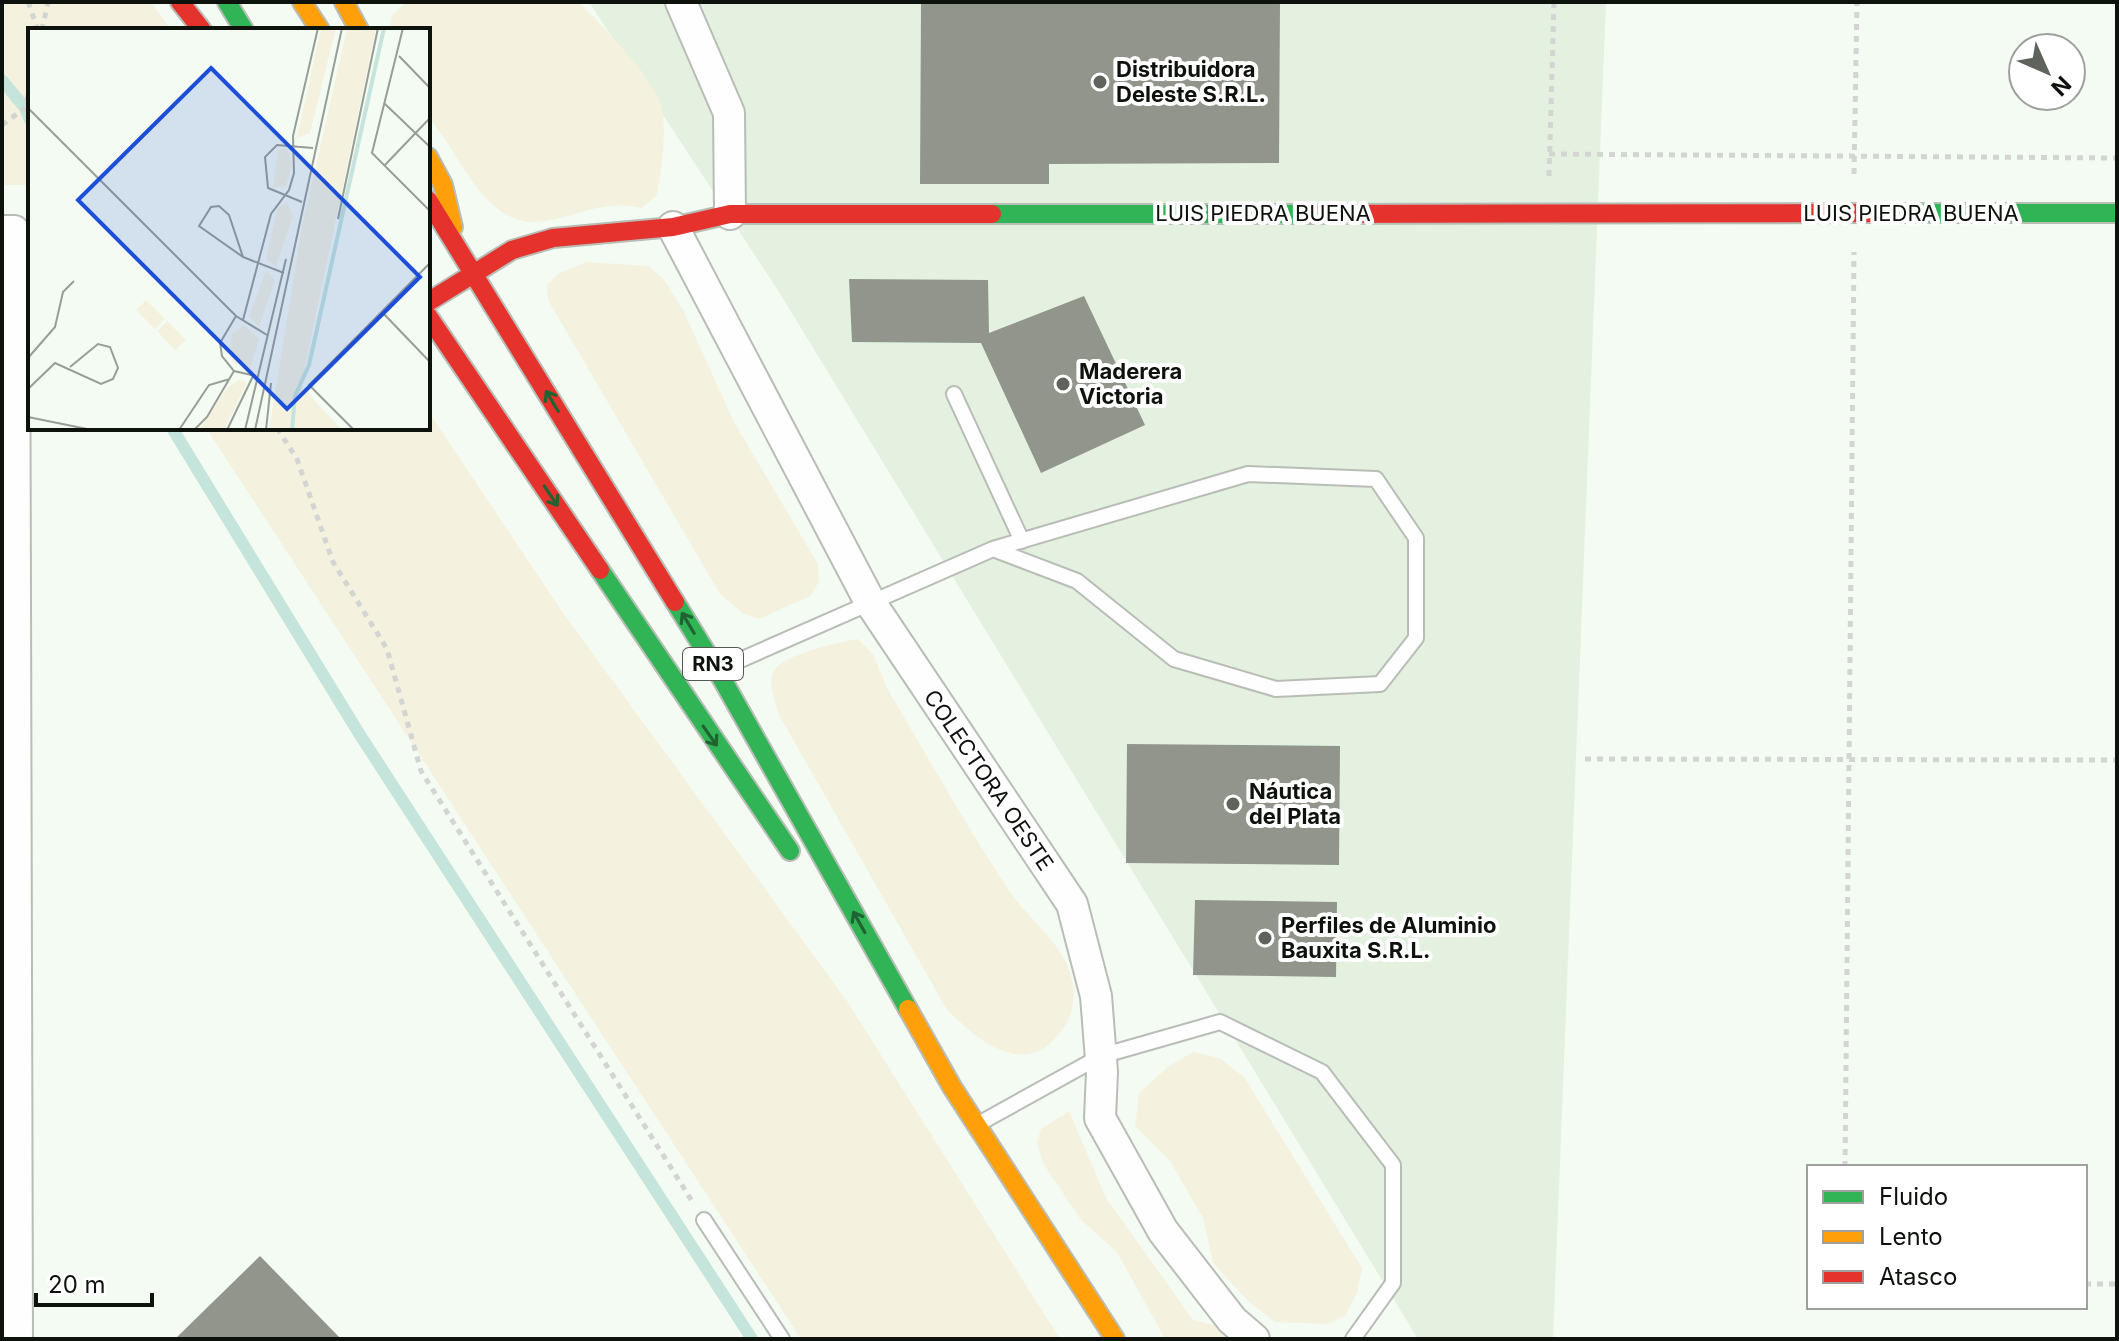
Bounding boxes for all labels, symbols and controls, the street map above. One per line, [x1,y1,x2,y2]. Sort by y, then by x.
inset map [28,28,430,430]
north arrow [2007,32,2087,112]
place label: Distribuidora Deleste S.R.L. [1116,56,1266,107]
text: N [2046,71,2076,101]
marker: Distribuidora Deleste S.R.L. [1091,73,1109,91]
street label: LUIS PIEDRA BUENA [1155,200,1371,226]
street label: LUIS PIEDRA BUENA [1803,200,2019,226]
place label: Maderera Victoria [1079,358,1182,409]
marker: Maderera Victoria [1054,375,1072,393]
one-way arrow [544,391,561,413]
one-way arrow [543,484,559,507]
one-way arrow [680,612,696,635]
road number: RN3 [683,648,743,680]
street label: COLECTORA OESTE [919,685,1059,875]
one-way arrow [702,724,718,746]
place label: Náutica del Plata [1249,778,1341,829]
marker: Náutica del Plata [1224,795,1242,813]
one-way arrow [851,911,867,934]
place label: Perfiles de Aluminio Bauxita S.R.L. [1281,912,1497,963]
marker: Perfiles de Aluminio Bauxita S.R.L. [1256,929,1274,947]
legend [1807,1165,2087,1309]
text: Fluido [1879,1182,1948,1211]
text: Lento [1879,1222,1943,1251]
scale bar [36,1257,152,1307]
text: Atasco [1879,1262,1957,1291]
text: 20 m [48,1270,106,1299]

